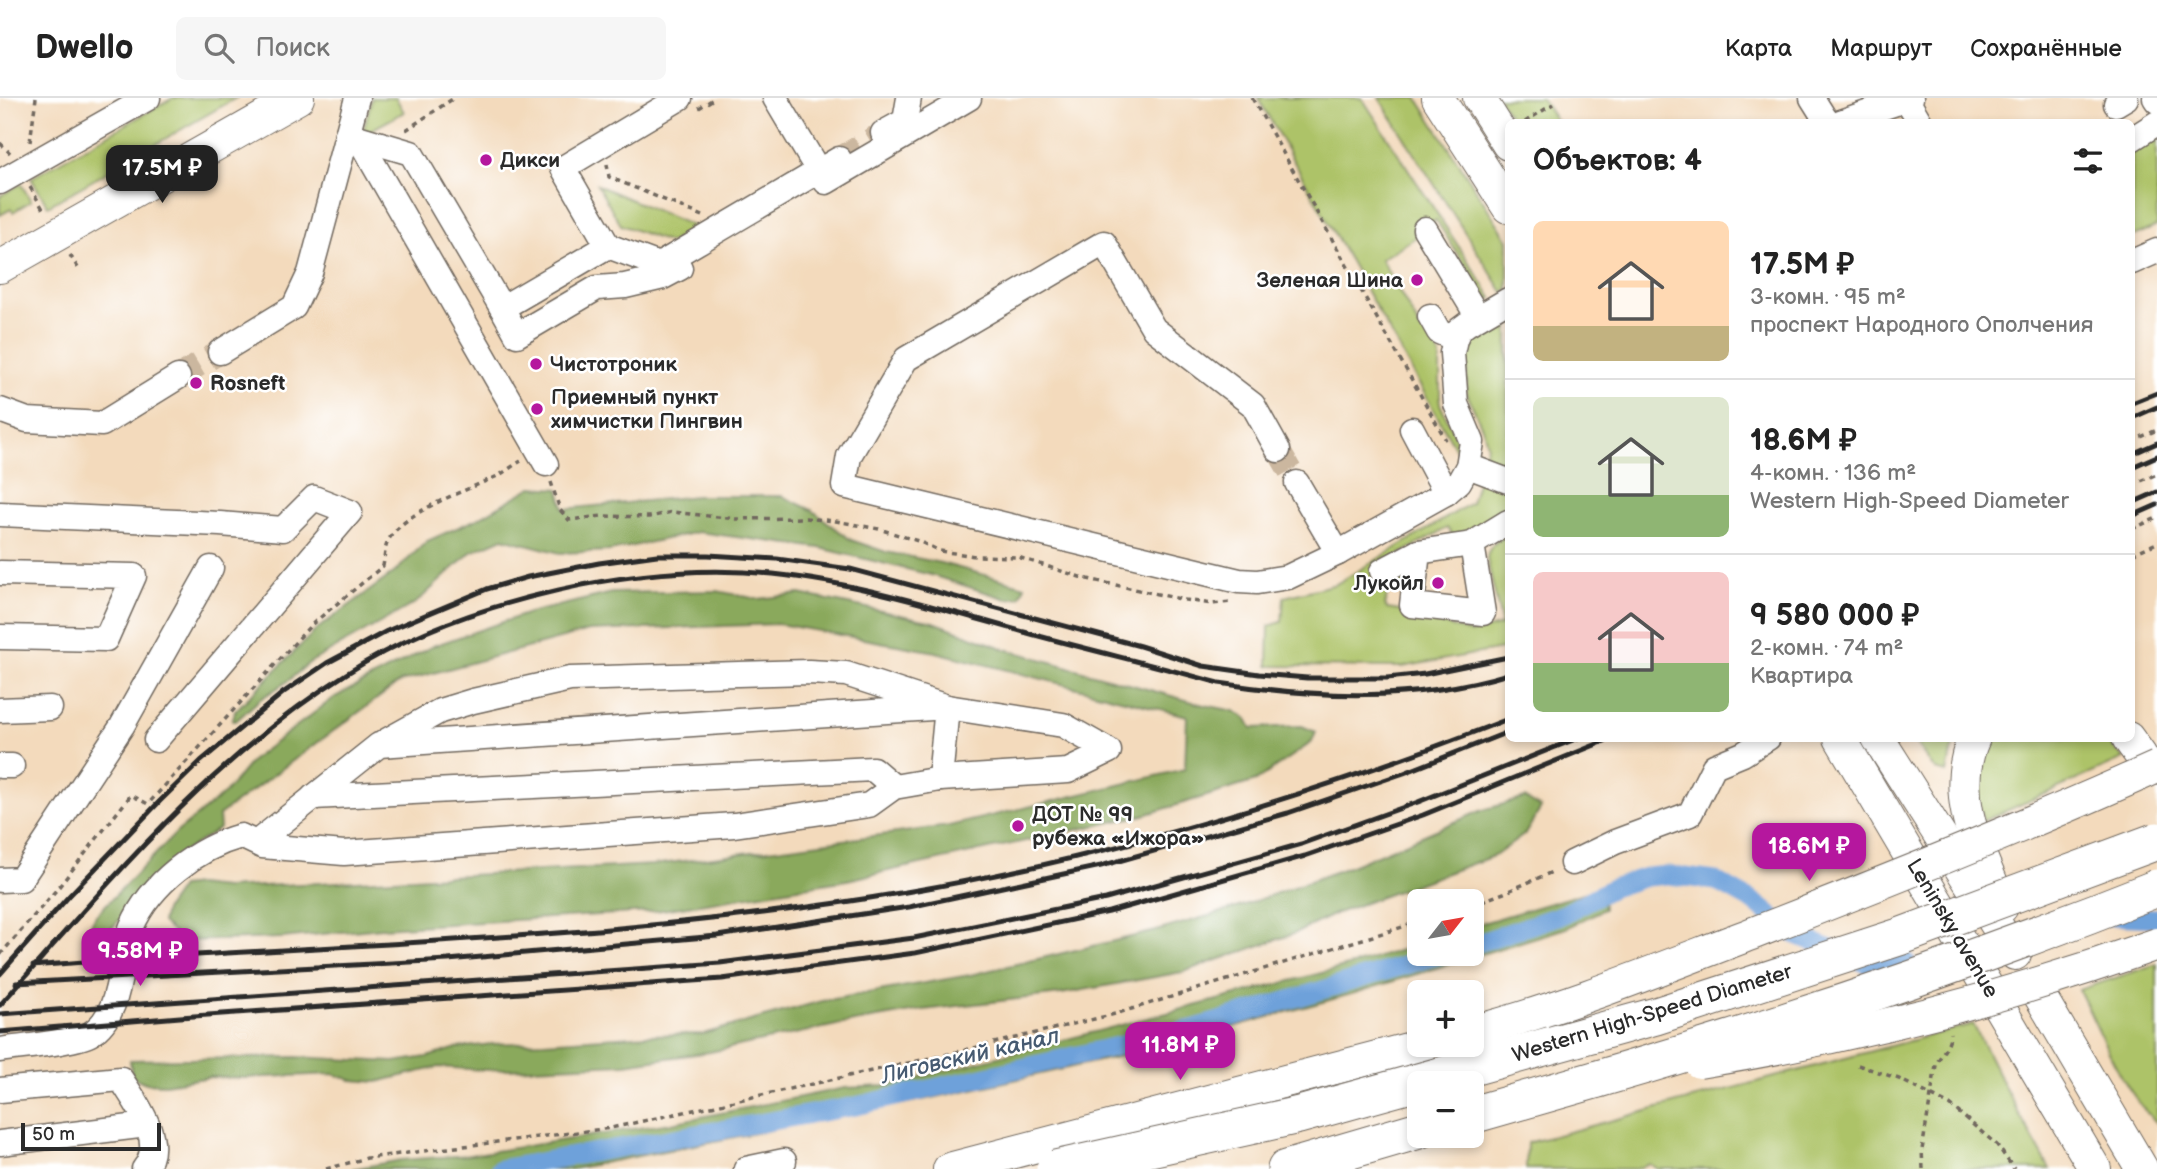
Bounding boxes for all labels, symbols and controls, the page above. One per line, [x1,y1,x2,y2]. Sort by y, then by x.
search box [176,17,666,80]
text: Dwello [35,28,134,68]
icon: search [200,29,238,67]
text: Поиск [256,33,330,64]
text: Карта [1725,34,1792,63]
text: Маршрут [1830,34,1932,63]
text: Сохранённые [1970,34,2122,63]
icon: filters [2069,142,2107,180]
text: Объектов: 4 [1533,143,1702,179]
pin: 17.5M ₽ [97,146,227,205]
place label: Дикси [500,148,560,173]
marker: Дикси [478,152,494,168]
text: 17.5M ₽ [122,154,202,182]
text: 17.5M ₽ [1750,247,1855,283]
icon: home [1589,249,1673,333]
place label: Зеленая Шина [1256,268,1404,293]
marker: Зеленая Шина [1409,272,1425,288]
text: 3-комн. · 95 m² [1750,283,1906,311]
text: проспект Народного Ополчения [1750,311,2094,339]
place label: Чистотроник [550,352,677,377]
marker: Чистотроник [528,356,544,372]
place label: Rosneft [210,371,285,396]
marker: Rosneft [188,375,204,391]
place label: Приемный пункт химчистки Пингвин [551,385,743,434]
marker: Приемный пункт химчистки Пингвин [529,401,545,417]
text: 18.6M ₽ [1750,423,1857,459]
icon: home [1589,425,1673,509]
text: 4-комн. · 136 m² [1750,459,1916,487]
text: Western High-Speed Diameter [1750,487,2069,515]
place label: Лукойл [1353,571,1424,596]
marker: Лукойл [1430,575,1446,591]
text: 9 580 000 ₽ [1750,598,1919,634]
icon: home [1589,600,1673,684]
text: 2-комн. · 74 m² [1750,634,1903,662]
text: Квартира [1750,662,1853,690]
place label: ДОТ № 99 рубежа «Ижора» [1032,802,1205,851]
marker: ДОТ № 99 рубежа «Ижора» [1010,818,1026,834]
pin: 18.6M ₽ [1744,824,1874,883]
text: 18.6M ₽ [1768,832,1850,860]
street label: Leninsky avenue [1901,854,2004,1002]
north arrow [1407,889,1484,966]
map controls [1407,889,1484,1148]
pin: 9.58M ₽ [75,928,205,988]
text: 9.58M ₽ [97,937,183,965]
street label: Western High-Speed Diameter [1509,959,1795,1068]
button: + [1407,980,1484,1057]
water label: Лиговский канал [877,1022,1062,1091]
pin: 11.8M ₽ [1115,1023,1245,1082]
text: 11.8M ₽ [1141,1031,1219,1059]
button: − [1407,1071,1484,1148]
scale bar [21,1120,161,1152]
text: 50 m [32,1123,75,1146]

